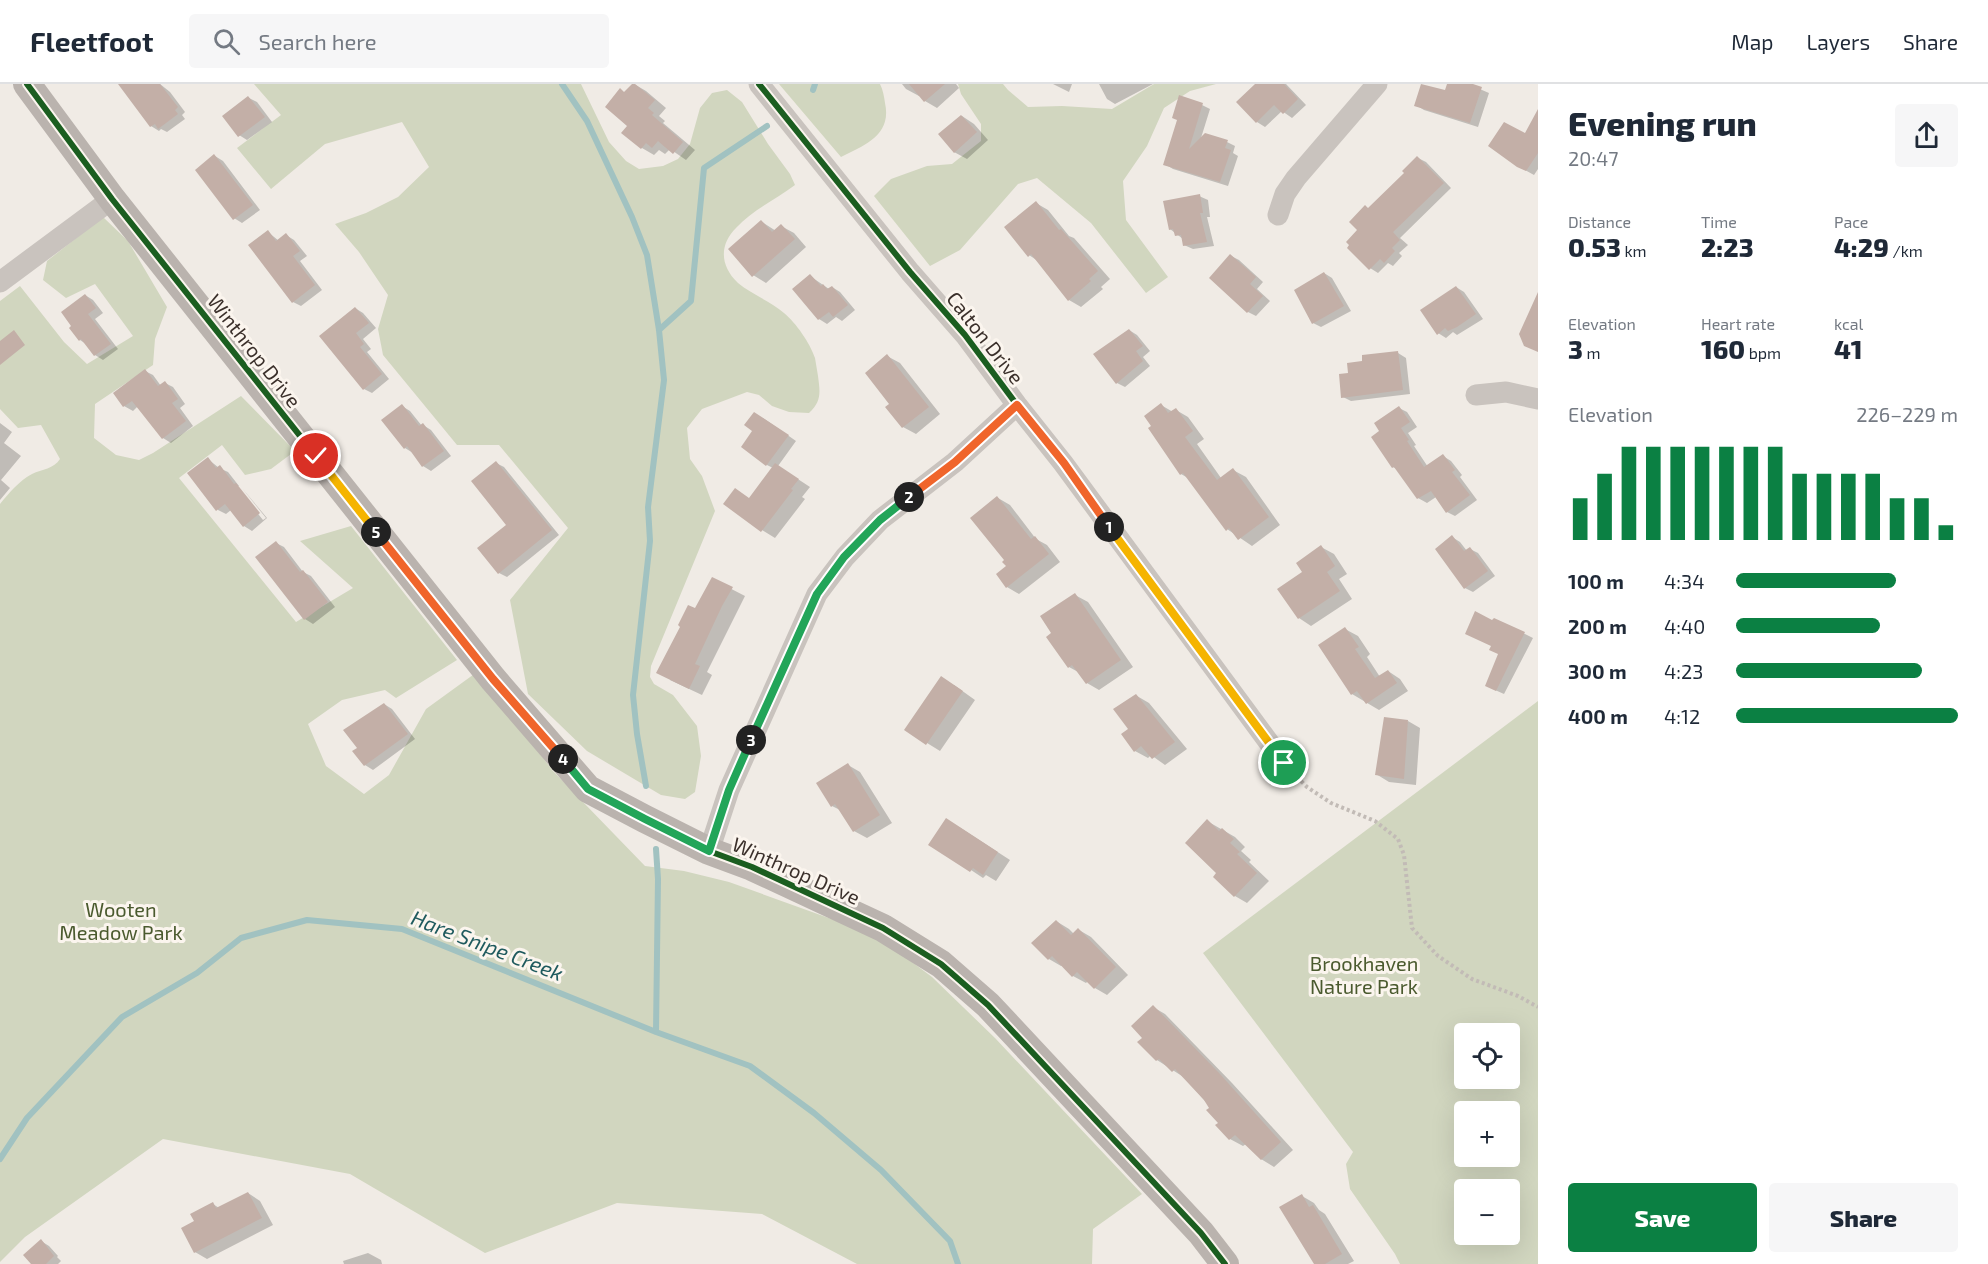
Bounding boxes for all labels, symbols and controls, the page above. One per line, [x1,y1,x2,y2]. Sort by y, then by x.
search box [189,14,609,68]
text: Fleetfoot [30,24,153,58]
icon: search [210,25,243,58]
text: Search here [258,28,377,54]
text: Map [1731,29,1773,54]
text: Layers [1806,29,1870,54]
text: Share [1903,29,1958,54]
text: Evening run [1568,103,1757,143]
button: share [1895,104,1958,167]
text: 20:47 [1568,146,1619,170]
text: Distance [1568,212,1631,231]
text: Time [1701,212,1737,231]
text: Pace [1834,212,1868,231]
text: 0.53 [1568,231,1621,262]
text: 2:23 [1701,231,1754,262]
text: 4:29 [1834,231,1889,262]
text: km [1621,241,1647,260]
text: /km [1889,241,1923,260]
street label: Calton Drive [942,286,1029,388]
street label: Winthrop Drive [203,289,307,412]
text: Elevation [1568,314,1636,333]
text: Heart rate [1701,314,1775,333]
text: kcal [1834,314,1863,333]
text: 3 [1568,333,1583,364]
text: 160 [1701,333,1745,364]
text: 41 [1834,333,1863,364]
text: m [1583,343,1601,362]
text: bpm [1745,343,1781,362]
text: Elevation [1568,402,1653,426]
text: 226–229 m [1856,402,1958,426]
pin [290,430,341,481]
icon: check [299,439,332,472]
pin: 2 [894,482,924,512]
text: 2 [904,487,914,506]
pin: 1 [1094,512,1124,542]
pin: 5 [361,517,391,547]
text: 1 [1106,517,1112,536]
text: 5 [372,522,380,541]
text: 100 m [1568,569,1624,593]
text: 4:34 [1664,569,1704,593]
text: 200 m [1568,614,1627,638]
text: 4:40 [1664,614,1705,638]
text: 300 m [1568,659,1627,683]
text: 4:23 [1664,659,1703,683]
text: 400 m [1568,704,1628,728]
text: 4:12 [1664,704,1700,728]
pin: 3 [736,725,766,755]
text: 3 [746,730,756,749]
pin [1258,737,1309,788]
pin: 4 [548,744,578,774]
icon: arrive [1267,746,1300,779]
text: 4 [558,749,568,768]
street label: Winthrop Drive [729,831,864,909]
park label: Wooten Meadow Park [59,897,183,944]
water label: Hare Snipe Creek [408,904,567,985]
park label: Brookhaven Nature Park [1310,951,1418,998]
map controls [1454,1023,1520,1245]
button: locate [1454,1023,1520,1089]
button: + [1454,1101,1520,1167]
button: − [1454,1179,1520,1245]
button: Save [1568,1183,1757,1252]
button: Share [1769,1183,1958,1252]

